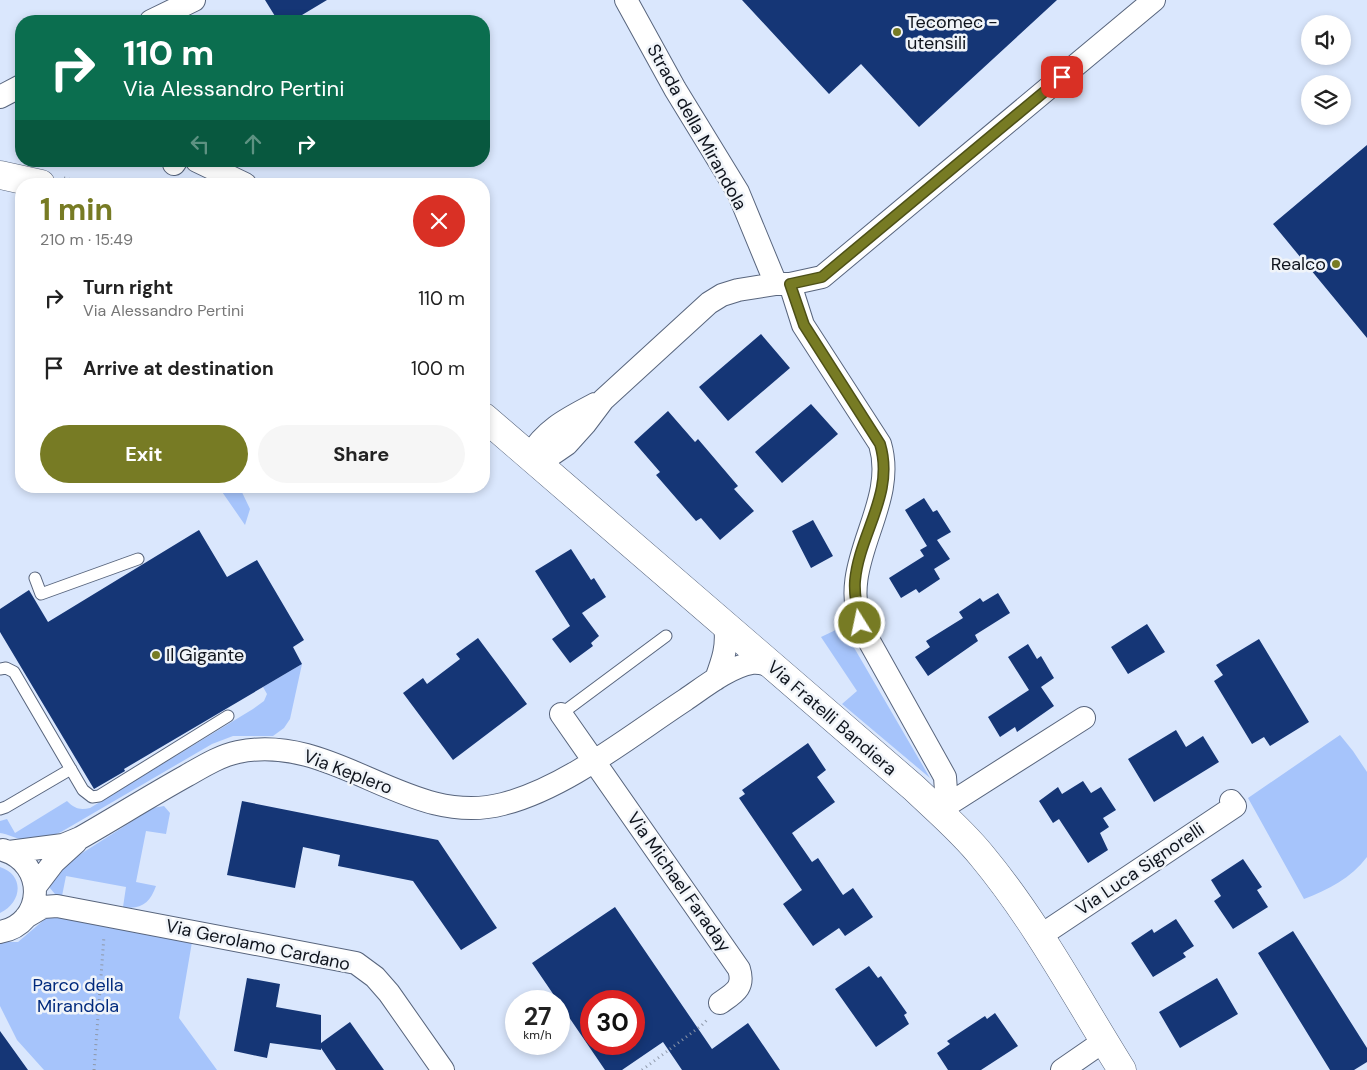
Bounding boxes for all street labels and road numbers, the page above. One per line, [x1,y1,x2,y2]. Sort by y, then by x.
street label: Strada della Mirandola [641,40,753,214]
street label: Via Fratelli Bandiera [762,655,902,781]
street label: Via Keplero [300,744,396,800]
street label: Via Michael Faraday [622,807,736,957]
street label: Via Luca Signorelli [1071,817,1209,921]
street label: Via Gerolamo Cardano [163,914,353,976]

